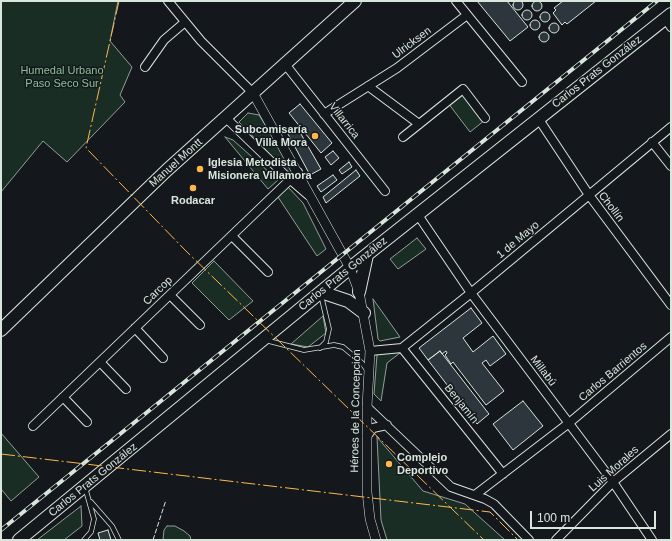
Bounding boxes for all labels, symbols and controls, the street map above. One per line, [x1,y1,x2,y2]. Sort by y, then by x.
street label: Ulricksen [390,24,434,62]
street label: Carlos Prats González [550,33,644,111]
park label: Humedal Urbano Paso Seco Sur [20,64,104,90]
street label: Villarrica [326,100,362,142]
place label: Subcomisaría Villa Mora [235,123,307,149]
marker: Subcomisaría Villa Mora [310,131,320,141]
street label: Manuel Montt [147,136,205,190]
place label: Iglesia Metodista Misionera Villamora [208,156,312,182]
marker: Iglesia Metodista Misionera Villamora [195,164,205,174]
marker: Rodacar [188,183,198,193]
street label: Chollín [595,189,627,225]
place label: Rodacar [171,194,215,208]
street label: 1 de Mayo [494,218,542,262]
street label: Carlos Prats González [296,234,390,314]
street label: Carcop [141,274,175,308]
street label: Carlos Barrientos [576,340,650,404]
street label: Héroes de la Concepción [348,349,364,473]
street label: Millabú [527,353,559,389]
street label: Benjamín [441,382,481,426]
street label: Carlos Prats González [46,440,140,520]
street label: Luis Morales [586,443,642,495]
place label: Complejo Deportivo [397,451,448,477]
marker: Complejo Deportivo [384,459,394,469]
scale bar [532,503,658,529]
text: 100 m [537,511,570,525]

